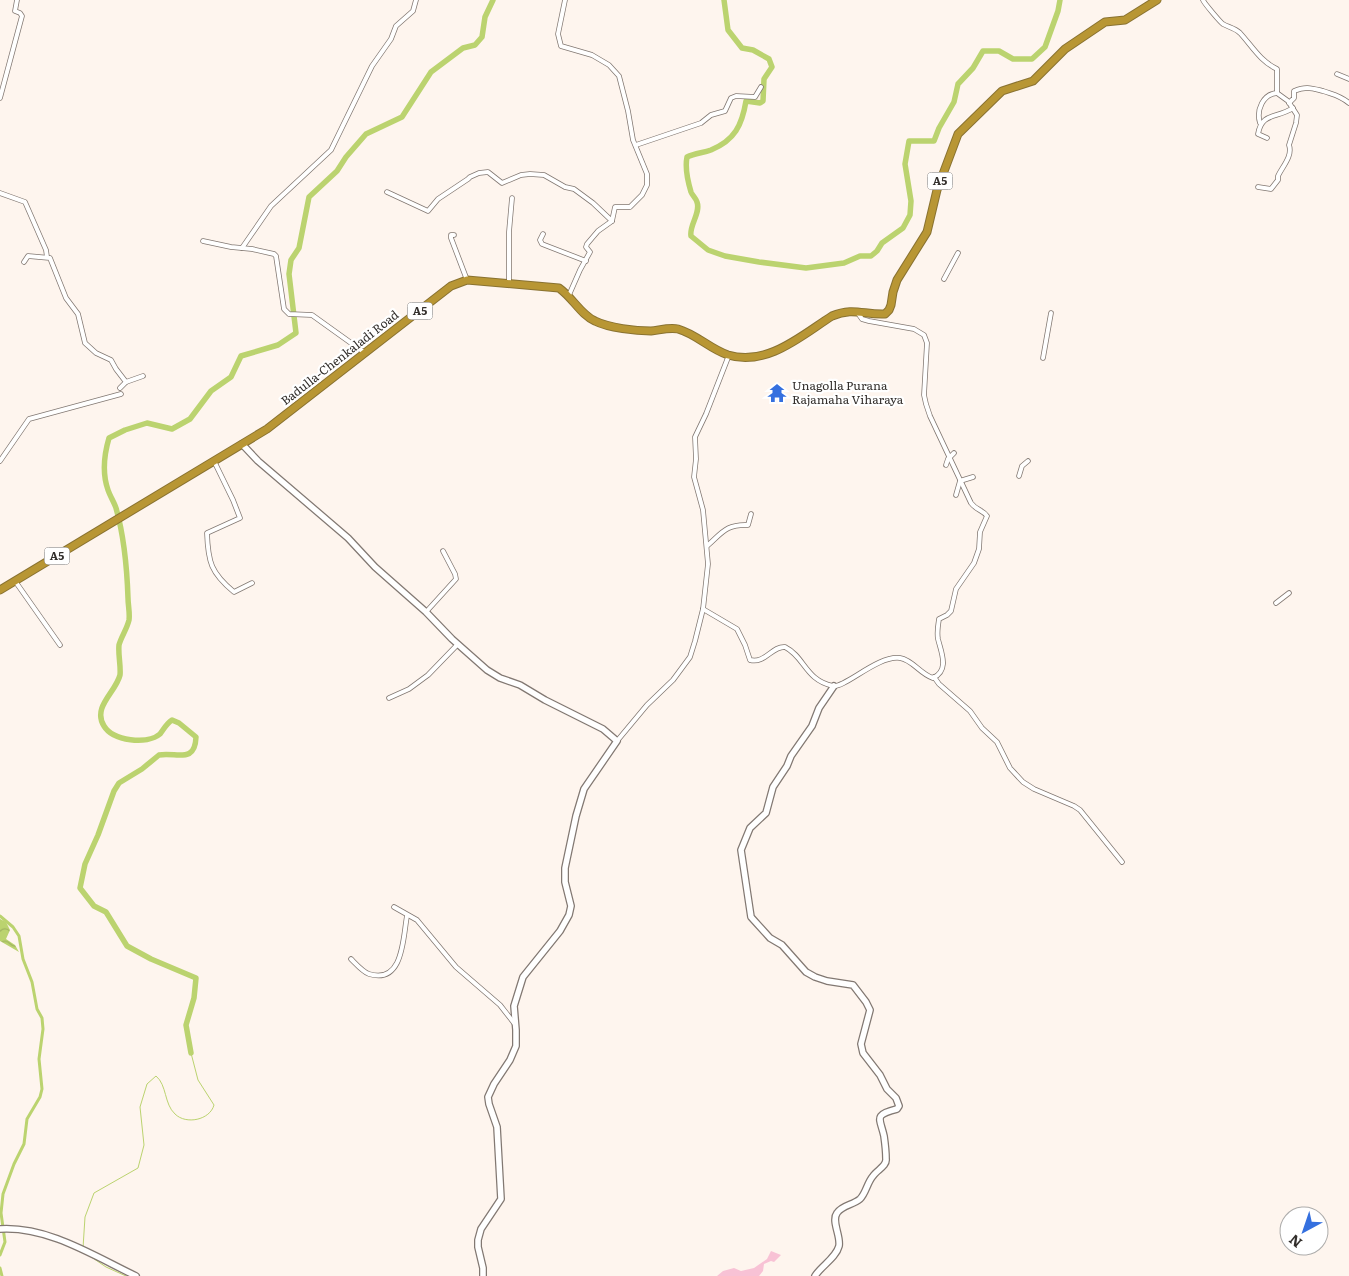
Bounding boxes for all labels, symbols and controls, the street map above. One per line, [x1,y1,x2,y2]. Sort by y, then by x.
road number: A5 [928,172,952,190]
road number: A5 [408,302,432,320]
street label: Badulla-Chenkaladi Road [277,305,403,409]
place label: Unagolla Purana Rajamaha Viharaya [792,376,904,408]
temple icon: Unagolla Purana Rajamaha Viharaya [766,382,788,404]
road number: A5 [44,548,70,564]
north arrow [1279,1206,1329,1256]
text: N [1284,1230,1306,1253]

